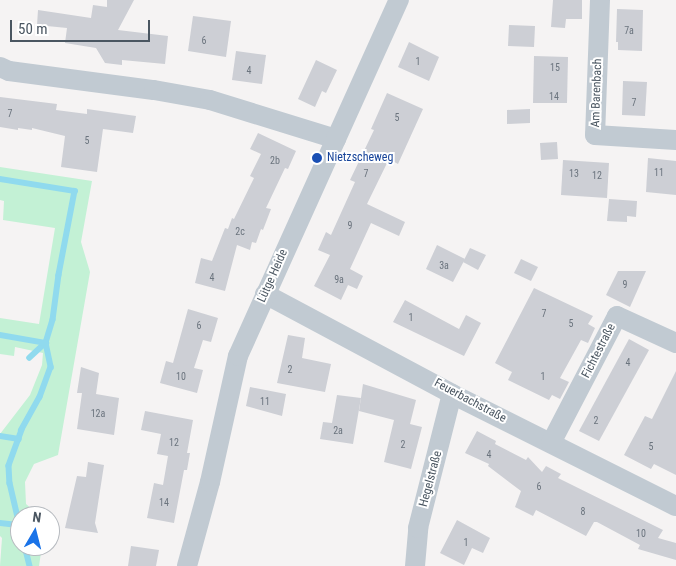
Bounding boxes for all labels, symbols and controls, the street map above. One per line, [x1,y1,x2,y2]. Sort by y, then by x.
scale bar [12,10,152,42]
text: 50 m [18,20,48,38]
house number: 7a [624,25,634,37]
house number: 6 [202,35,206,47]
house number: 1 [416,56,420,68]
street label: Am Barenbach [589,58,605,128]
house number: 15 [550,62,560,74]
house number: 4 [247,65,251,77]
house number: 14 [549,91,559,103]
house number: 7 [632,97,636,109]
house number: 7 [8,108,12,120]
house number: 5 [395,112,399,124]
house number: 5 [85,135,89,147]
place label: Nietzscheweg [327,151,393,165]
marker: Nietzscheweg [311,152,323,164]
house number: 2b [270,155,280,167]
house number: 11 [654,167,664,179]
house number: 7 [364,168,368,180]
house number: 13 [569,168,579,180]
house number: 12 [592,170,602,182]
house number: 9 [348,220,352,232]
house number: 2c [235,226,245,238]
street label: Lütge Heide [255,247,291,305]
house number: 3a [439,260,449,272]
house number: 4 [210,272,214,284]
house number: 9a [334,274,344,286]
house number: 9 [623,279,627,291]
house number: 7 [542,308,546,320]
house number: 1 [409,312,413,324]
house number: 5 [569,318,573,330]
house number: 6 [197,320,201,332]
street label: Fichtestraße [579,321,619,381]
house number: 4 [626,357,630,369]
house number: 2 [288,364,292,376]
house number: 10 [176,371,186,383]
house number: 1 [541,371,545,383]
street label: Feuerbachstraße [432,376,508,426]
house number: 11 [260,396,270,408]
house number: 12a [91,408,105,420]
house number: 2 [594,415,598,427]
house number: 2a [333,425,343,437]
house number: 12 [169,437,179,449]
house number: 2 [401,439,405,451]
house number: 5 [649,441,653,453]
street label: Hegelstraße [417,449,445,509]
house number: 4 [487,449,491,461]
house number: 6 [537,481,541,493]
house number: 14 [159,497,169,509]
north arrow [10,506,60,556]
house number: 8 [581,506,585,518]
text: N [32,509,42,526]
house number: 10 [636,528,646,540]
house number: 1 [464,537,468,549]

